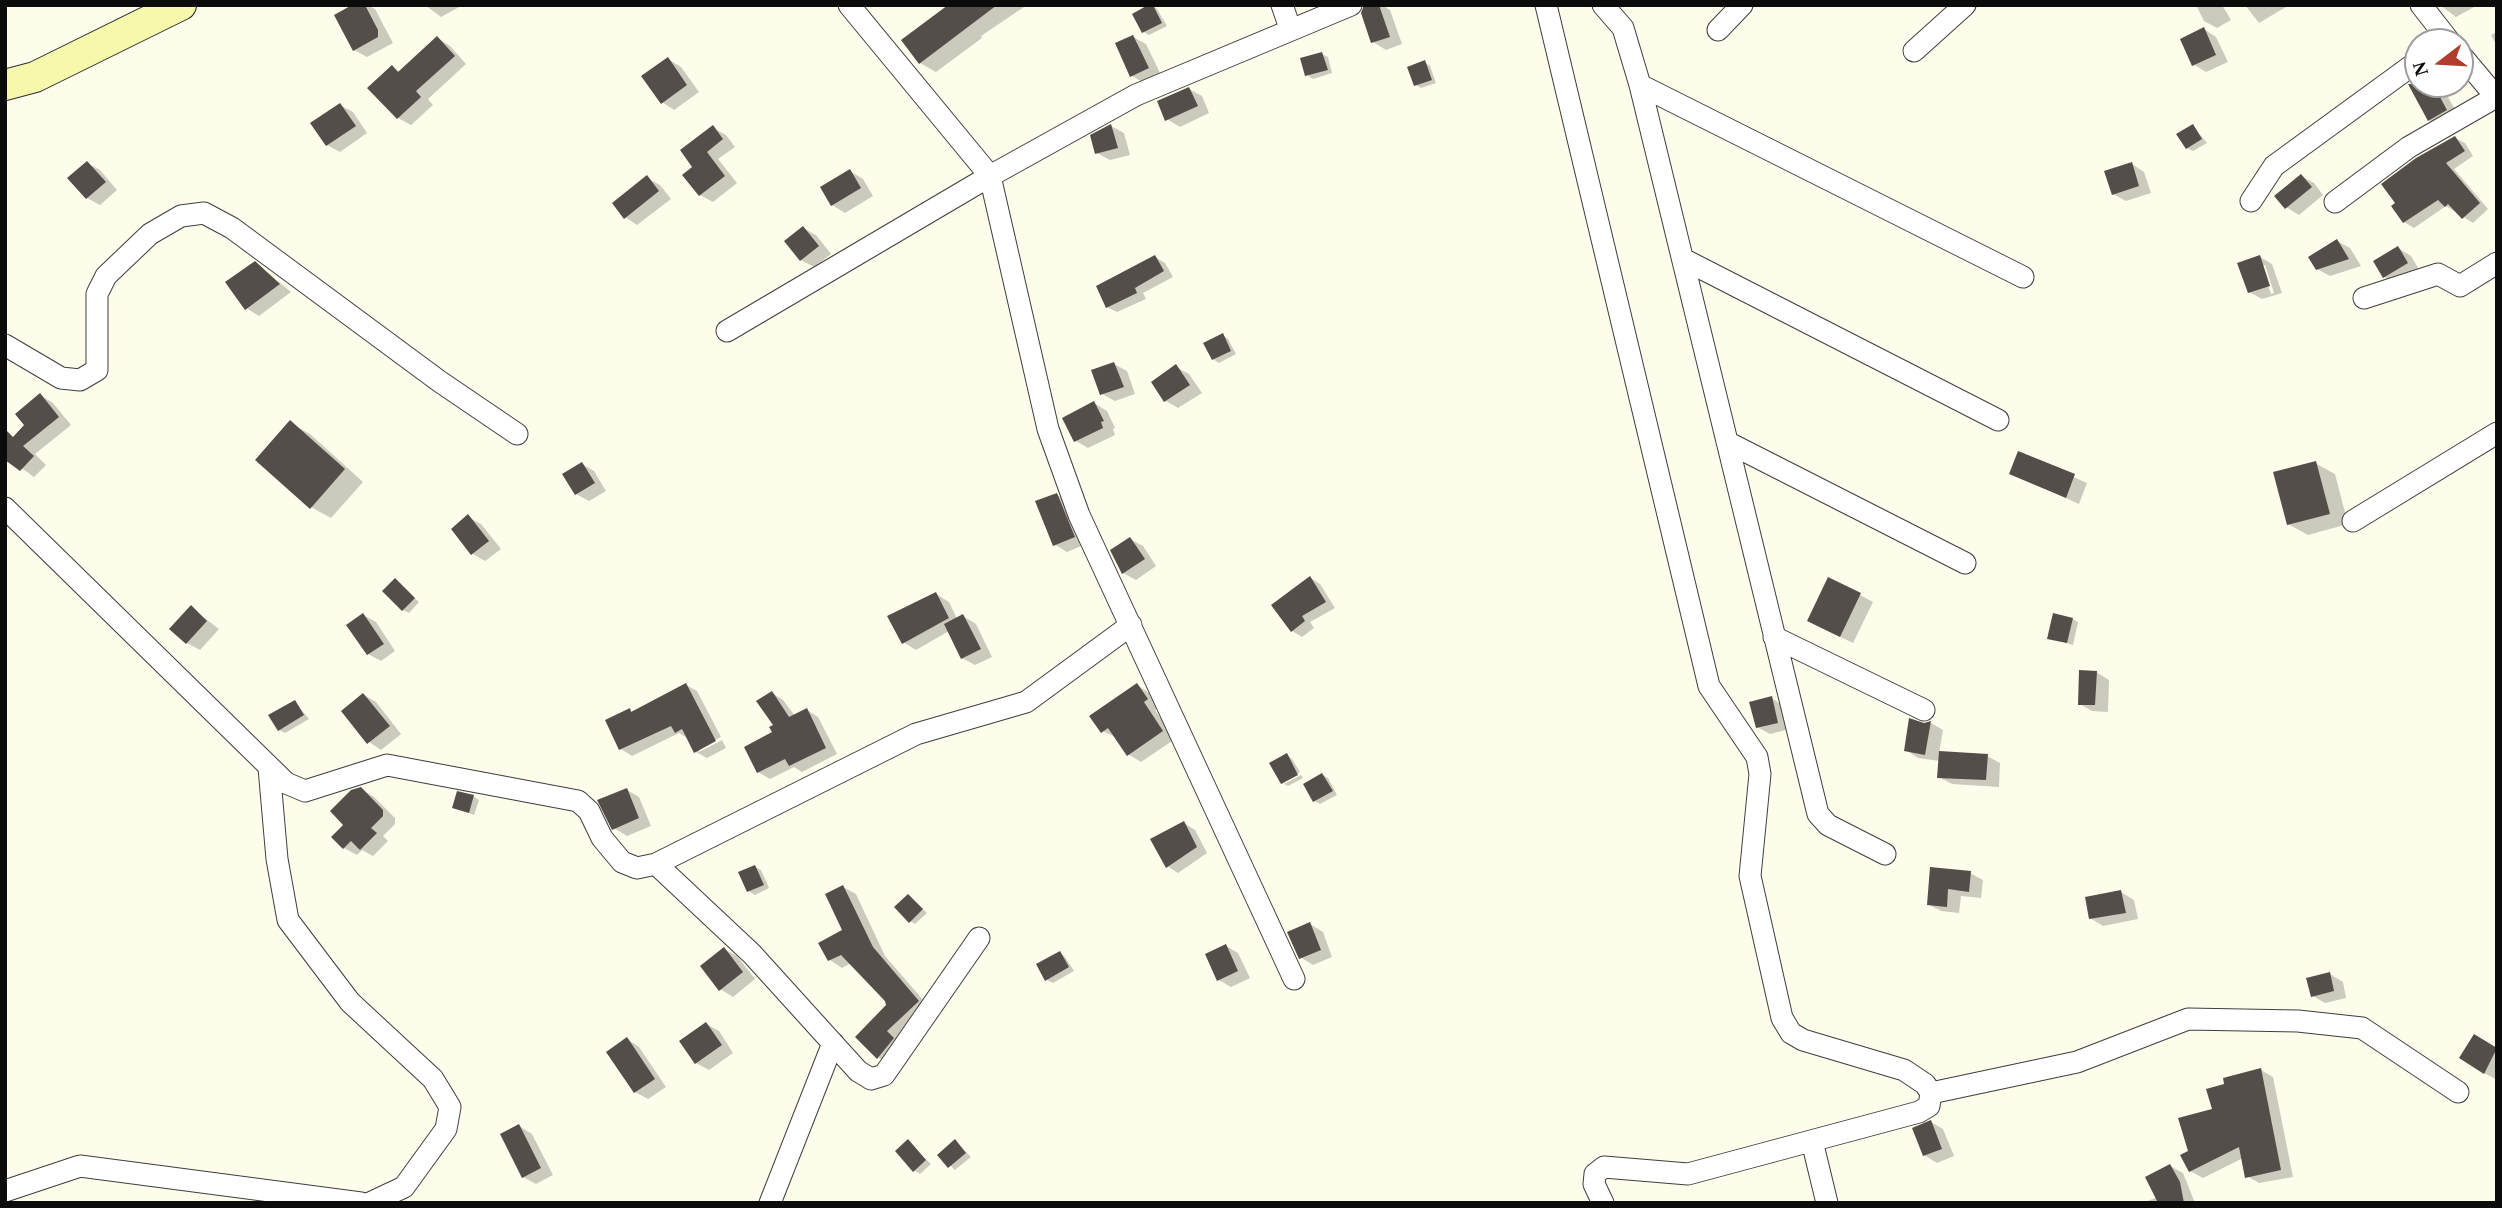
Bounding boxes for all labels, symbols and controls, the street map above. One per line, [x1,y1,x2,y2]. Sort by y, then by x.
north arrow [2404,28,2474,98]
text: N [2408,59,2432,78]

